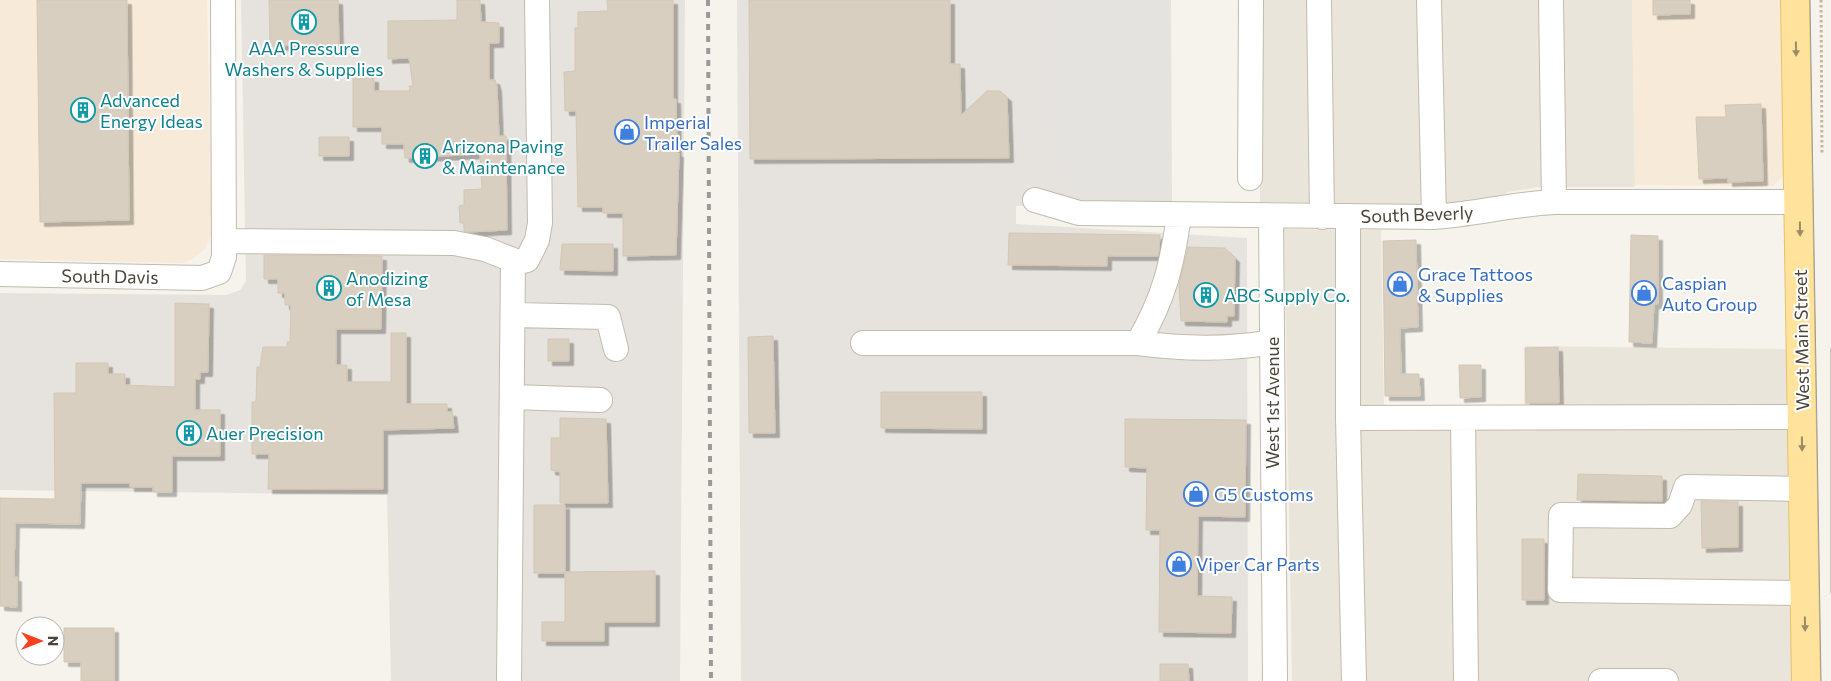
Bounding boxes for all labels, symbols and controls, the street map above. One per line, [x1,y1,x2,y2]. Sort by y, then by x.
building icon: AAA Pressure Washers & Supplies [291,9,317,35]
place label: AAA Pressure Washers & Supplies [225,37,383,80]
one-way arrow [1792,41,1800,57]
place label: Advanced Energy Ideas [100,89,203,132]
building icon: Advanced Energy Ideas [70,97,96,123]
place label: Imperial Trailer Sales [644,111,742,154]
shop icon: Imperial Trailer Sales [614,119,640,145]
place label: Arizona Paving & Maintenance [442,135,565,178]
building icon: Arizona Paving & Maintenance [412,143,438,169]
street label: South Beverly [1360,201,1474,227]
one-way arrow [1796,221,1804,237]
place label: Grace Tattoos & Supplies [1418,263,1533,306]
street label: South Davis [61,264,159,288]
place label: Anodizing of Mesa [346,267,428,310]
street label: West Main Street [1789,269,1813,411]
shop icon: Grace Tattoos & Supplies [1387,271,1413,297]
place label: Caspian Auto Group [1662,272,1757,315]
building icon: Anodizing of Mesa [316,275,342,301]
shop icon: Caspian Auto Group [1631,280,1657,306]
building icon: ABC Supply Co. [1193,282,1219,308]
place label: ABC Supply Co. [1224,284,1350,306]
street label: West 1st Avenue [1261,337,1283,469]
building icon: Auer Precision [176,420,202,446]
place label: Auer Precision [206,422,324,444]
one-way arrow [1799,436,1807,452]
shop icon: G5 Customs [1183,481,1209,507]
place label: G5 Customs [1214,483,1313,505]
shop icon: Viper Car Parts [1166,551,1192,577]
place label: Viper Car Parts [1196,553,1320,575]
north arrow [15,616,65,666]
one-way arrow [1801,616,1809,632]
text: N [45,636,62,646]

